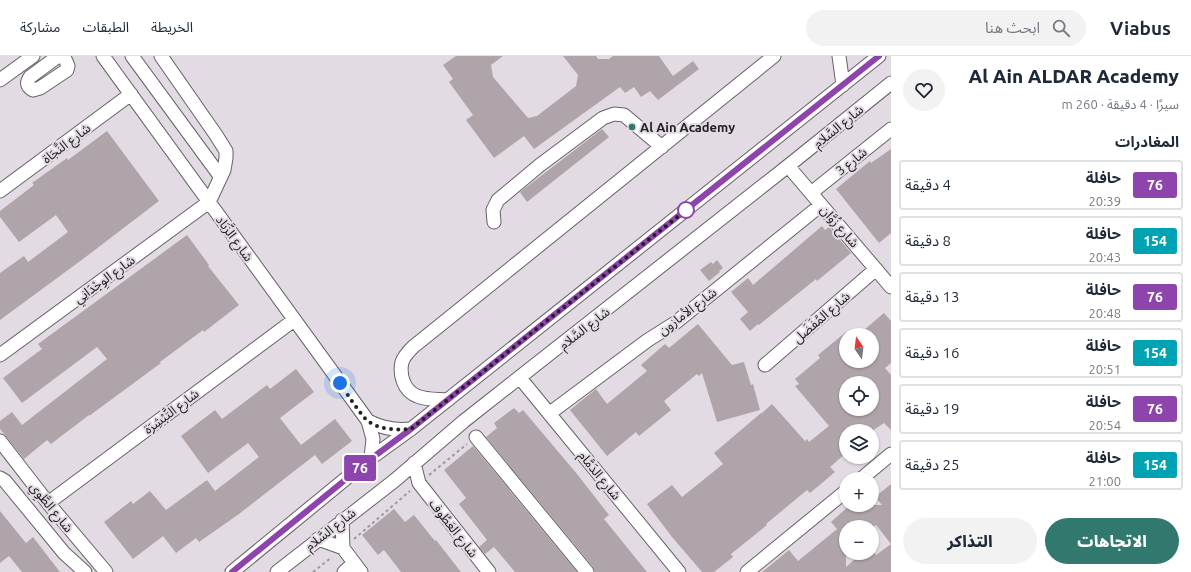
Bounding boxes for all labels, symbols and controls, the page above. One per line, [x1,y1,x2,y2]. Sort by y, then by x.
search box [806,10,1086,46]
icon: search [1050,17,1072,39]
text: Viabus [1110,17,1171,39]
text: مشاركة [20,19,60,35]
text: الطبقات [82,19,129,35]
text: الخريطة [151,19,193,35]
text: ابحث هنا [985,19,1040,36]
text: Al Ain ALDAR Academy [969,65,1179,87]
button: heart [903,69,945,111]
text: سيرًا · 4 دقيقة · 260 m [1062,97,1179,111]
street label: شارع السَّلام [810,102,868,153]
street label: شارع النَّجَاة [39,120,95,169]
place label: Al Ain Academy [640,120,735,134]
marker: Al Ain Academy [627,122,637,132]
text: المغادرات [1115,133,1179,150]
street label: شارع 3 [833,144,872,181]
text: حافلة [1086,169,1121,186]
text: 4 دقيقة [905,176,951,193]
text: 76 [1147,177,1163,193]
text: 20:39 [1088,194,1121,208]
unlabelled marker [677,201,695,219]
street label: شارع زُوَّان [815,202,862,252]
street label: شارع الزَّبَاد [211,211,258,266]
text: حافلة [1086,225,1121,242]
text: 8 دقيقة [905,232,951,249]
text: 154 [1143,233,1167,249]
text: 20:43 [1088,250,1121,264]
street label: شارع الوِجْدَانِي [71,252,140,309]
text: حافلة [1086,281,1121,298]
street label: شارع الأمازون [655,285,721,341]
text: 13 دقيقة [905,288,960,305]
street label: شارع المُفَضَل [790,289,855,348]
text: 76 [1147,289,1163,305]
street label: شارع السَّلام [556,304,614,355]
text: 20:48 [1088,306,1121,320]
north arrow [839,328,879,368]
map controls [839,328,879,560]
text: حافلة [1086,337,1121,354]
text: 16 دقيقة [905,344,960,361]
text: 154 [1143,345,1167,361]
text: 20:51 [1088,362,1121,376]
your location [330,373,350,393]
button: locate [839,376,879,416]
street label: شارع التَّبْشِرَة [140,385,204,439]
text: حافلة [1086,393,1121,410]
text: 19 دقيقة [905,400,960,417]
text: 76 [1147,401,1163,417]
text: 20:54 [1088,418,1121,432]
button: layers [839,424,879,464]
street label: شارع الدَمَّام [573,448,624,505]
text: حافلة [1086,449,1121,466]
line badge: 76 [342,455,378,481]
text: 25 دقيقة [905,456,960,473]
text: 154 [1143,457,1167,473]
text: 76 [352,460,368,476]
button: + [839,472,879,512]
text: 21:00 [1088,474,1121,488]
street label: شارع الطَّوِي [24,479,76,537]
street label: شارع العَطُوف [424,496,481,562]
street label: شارع السَّلام [302,505,360,556]
button: التذاكر [903,518,1037,564]
button: الاتجاهات [1045,518,1179,564]
button: − [839,520,879,560]

